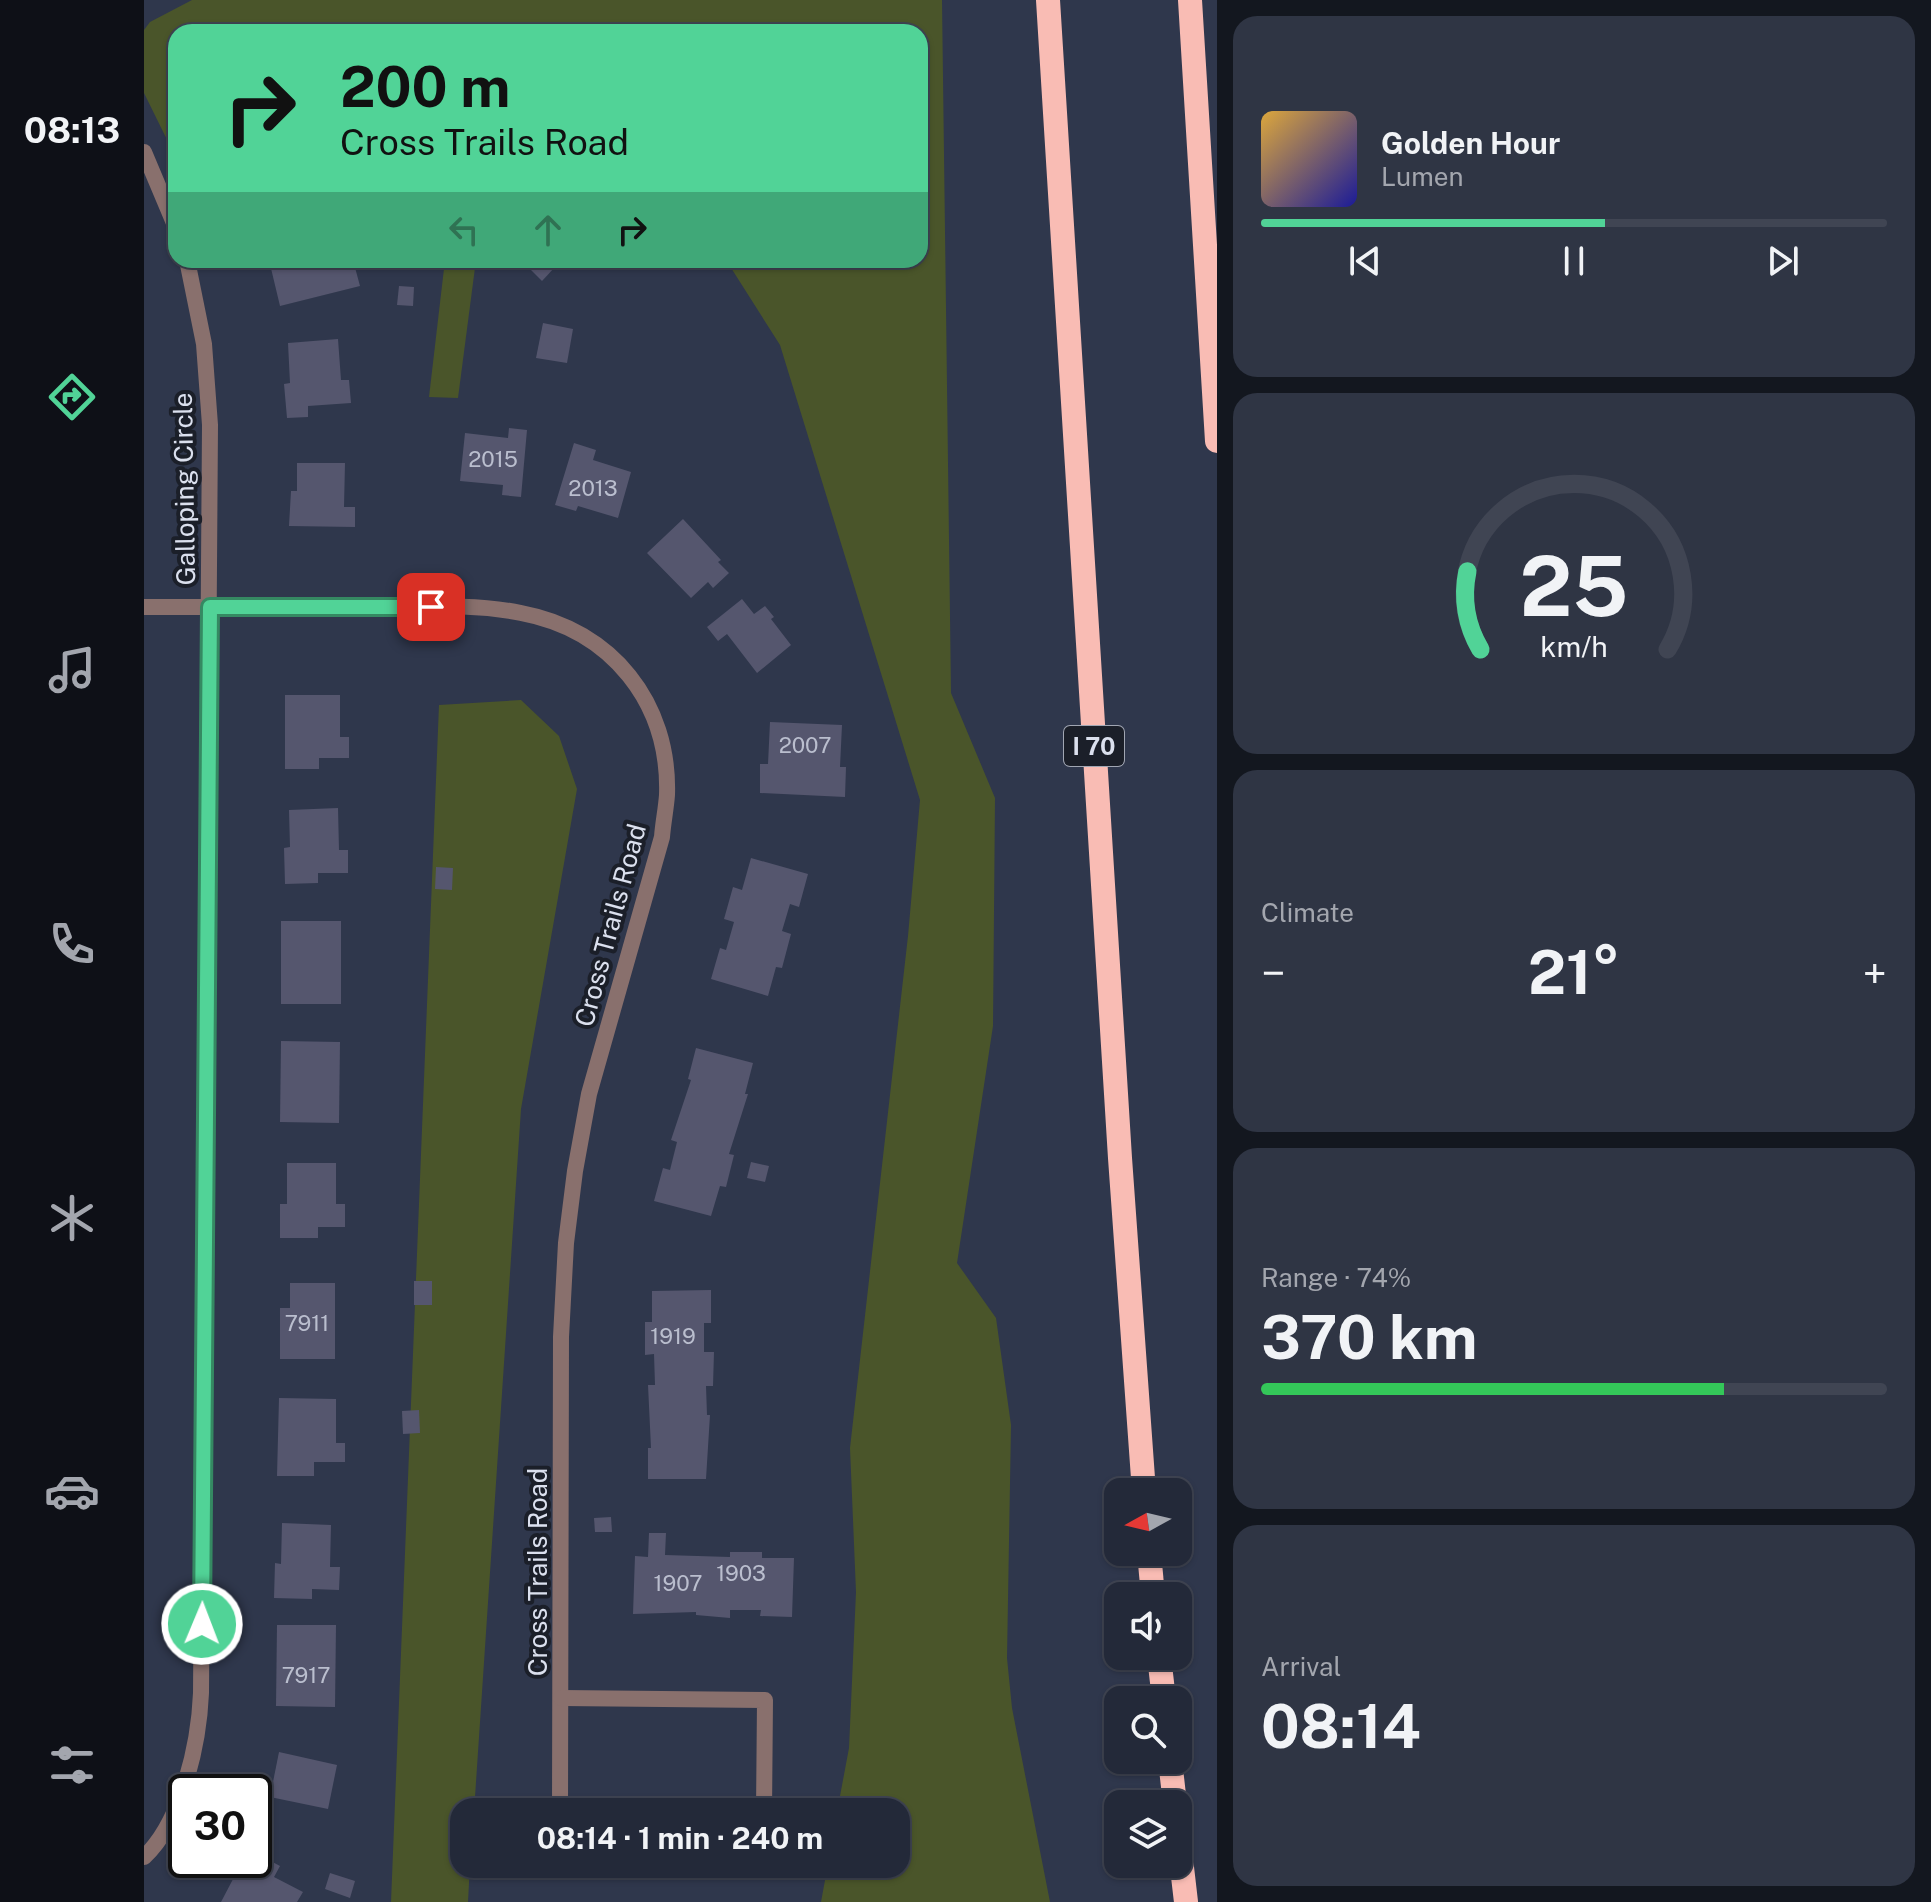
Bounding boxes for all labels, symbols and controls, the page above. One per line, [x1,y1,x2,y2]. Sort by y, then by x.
text: 200 m [340,54,510,120]
icon: right [208,56,312,160]
text: 08:13 [24,109,120,151]
text: Cross Trails Road [340,121,629,163]
text: Golden Hour [1381,125,1560,161]
text: Lumen [1381,161,1464,192]
icon: left [442,208,486,252]
icon: ahead [526,208,570,252]
icon: right [610,208,654,252]
icon: previous [1343,239,1387,283]
icon: pause [1552,239,1596,283]
icon: next [1761,239,1805,283]
icon: directions [44,369,100,425]
street label: Galloping Circle [167,392,201,586]
house number: 2015 [468,446,518,472]
house number: 2013 [568,475,618,501]
text: 25 [1520,536,1628,634]
pin [397,573,465,641]
icon: arrive [409,585,453,629]
text: km/h [1540,630,1608,663]
icon: music [44,642,100,698]
road number: I 70 [1064,726,1124,766]
house number: 2007 [779,732,831,758]
street label: Cross Trails Road [568,820,652,1030]
text: Climate [1261,897,1354,928]
icon: phone [44,916,100,972]
text: 21° [1528,937,1620,1008]
text: − [1261,947,1285,999]
text: + [1863,947,1887,999]
icon: climate [44,1190,100,1246]
text: Range · 74% [1261,1262,1411,1293]
text: 370 km [1261,1302,1478,1373]
house number: 7911 [285,1310,329,1336]
house number: 1919 [650,1323,696,1349]
icon: car [44,1463,100,1519]
street label: Cross Trails Road [522,1468,553,1676]
north arrow [1104,1478,1192,1566]
map controls [1104,1478,1192,1878]
house number: 1903 [716,1560,766,1586]
house number: 1907 [654,1570,702,1596]
position arrow [160,1582,244,1666]
button: sound [1104,1582,1192,1670]
text: Arrival [1261,1651,1341,1682]
house number: 7917 [282,1662,330,1688]
button: search [1104,1686,1192,1774]
text: 08:14 [1261,1691,1421,1762]
icon: filters [44,1737,100,1793]
speed limit sign: 30 [168,1774,272,1878]
button: layers [1104,1790,1192,1878]
text: 08:14 · 1 min · 240 m [537,1820,823,1856]

